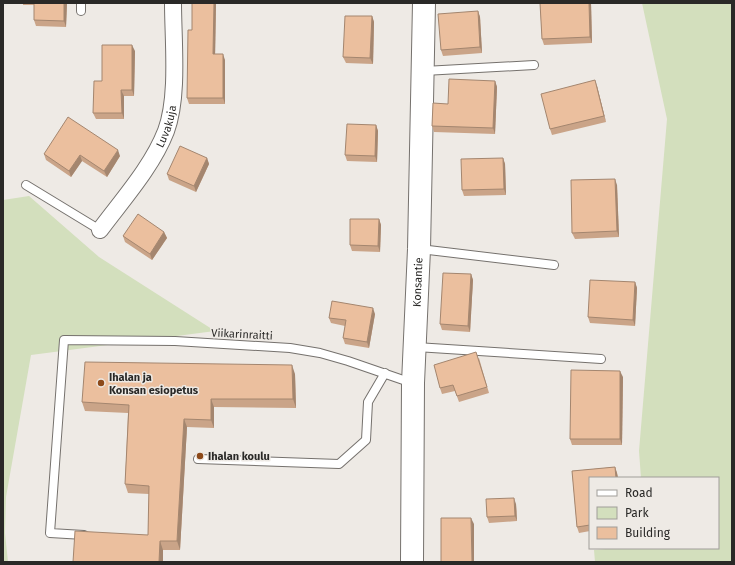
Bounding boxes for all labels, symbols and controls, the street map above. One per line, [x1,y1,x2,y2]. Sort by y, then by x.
street label: Luvakuja [153,104,179,150]
street label: Konsantie [410,257,426,307]
street label: Viikarinraitti [211,326,273,343]
place label: Ihalan ja Konsan esiopetus [109,371,199,397]
marker: Ihalan ja Konsan esiopetus [96,378,106,388]
place label: Ihalan koulu [208,450,270,463]
marker: Ihalan koulu [195,451,205,461]
legend [589,477,719,549]
text: Road [625,486,653,500]
text: Park [625,506,649,520]
text: Building [625,526,671,540]

